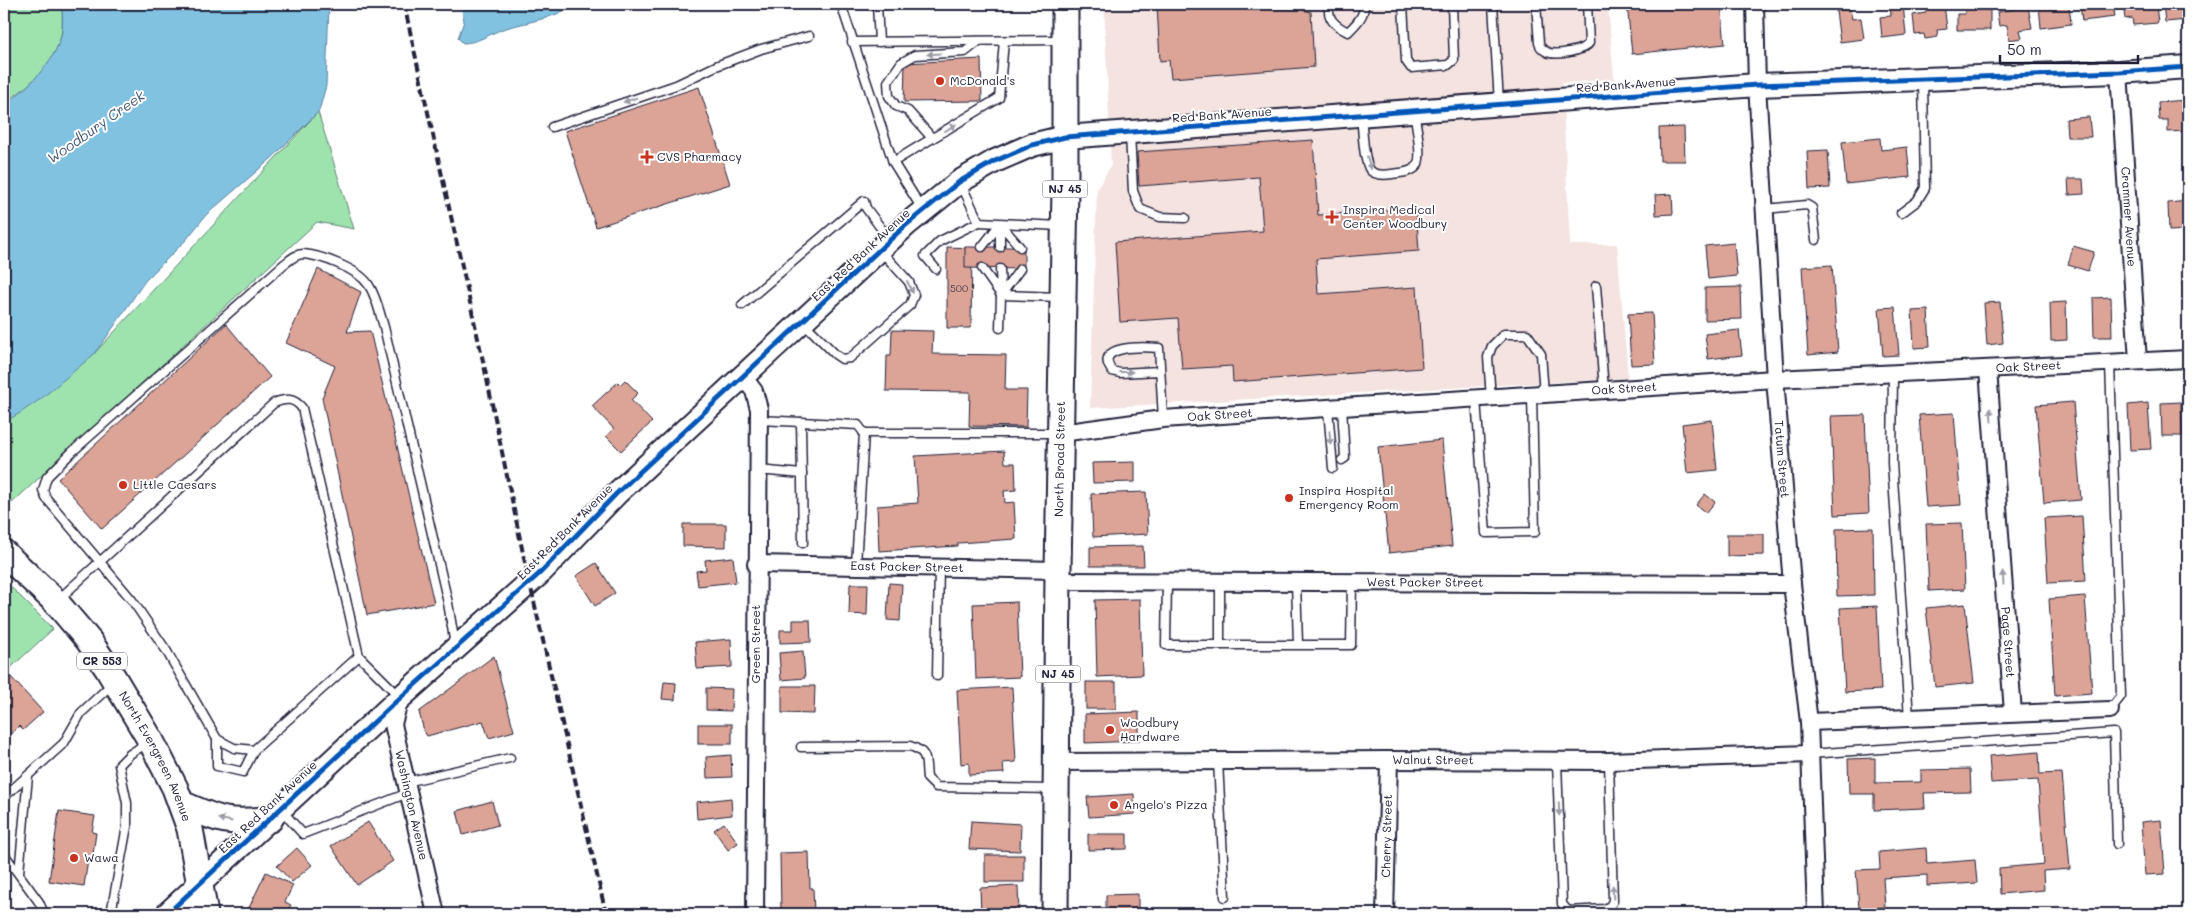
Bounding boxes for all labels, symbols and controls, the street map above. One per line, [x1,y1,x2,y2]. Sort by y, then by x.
scale bar [2000,32,2137,64]
text: 50 m [2007,39,2042,59]
one-way arrow [926,50,942,58]
place label: McDonald's [950,72,1015,88]
street label: Red Bank Avenue [1576,73,1676,95]
marker: McDonald's [934,75,946,87]
water label: Woodbury Creek [43,86,149,167]
one-way arrow [622,97,637,104]
street label: Red Bank Avenue [1172,103,1272,125]
one-way arrow [943,123,956,132]
place label: CVS Pharmacy [657,148,742,164]
marker: CVS Pharmacy [641,151,653,163]
one-way arrow [1365,156,1373,171]
street label: Crammer Avenue [2118,166,2141,267]
road number: NJ 45 [1042,180,1088,198]
place label: Inspira Medical Center Woodbury [1343,201,1447,231]
street label: East Red Bank Avenue [808,204,913,304]
marker: Inspira Medical Center Woodbury [1325,210,1339,224]
one-way arrow [906,280,914,295]
house number: 500 [950,281,968,295]
street label: Oak Street [1995,356,2061,375]
one-way arrow [1118,368,1134,376]
street label: Oak Street [1591,378,1657,398]
street label: North Broad Street [1050,401,1068,517]
street label: Oak Street [1187,404,1253,424]
one-way arrow [1987,407,1995,423]
street label: Tatum Street [1771,420,1794,498]
one-way arrow [1327,430,1335,446]
place label: Little Caesars [133,476,217,492]
marker: Little Caesars [117,479,129,491]
street label: East Red Bank Avenue [513,480,616,583]
place label: Inspira Hospital Emergency Room [1299,482,1399,512]
marker: Inspira Hospital Emergency Room [1283,492,1295,504]
street label: East Packer Street [850,557,964,575]
one-way arrow [1998,569,2006,585]
street label: West Packer Street [1367,573,1483,590]
street label: Green Street [747,605,763,683]
street label: Page Street [1998,606,2019,678]
road number: CR 553 [77,652,127,669]
road number: NJ 45 [1036,666,1080,682]
street label: North Evergreen Avenue [116,688,196,824]
place label: Woodbury Hardware [1120,714,1180,744]
marker: Woodbury Hardware [1104,724,1116,736]
street label: Washington Avenue [392,748,433,861]
street label: Walnut Street [1392,751,1474,767]
street label: East Red Bank Avenue [215,756,320,856]
street label: Cherry Street [1377,794,1395,878]
place label: Angelo's Pizza [1124,796,1208,812]
marker: Angelo's Pizza [1108,799,1120,811]
one-way arrow [1555,802,1563,818]
one-way arrow [217,816,232,824]
place label: Wawa [84,849,119,865]
marker: Wawa [68,852,80,864]
one-way arrow [1608,883,1616,899]

